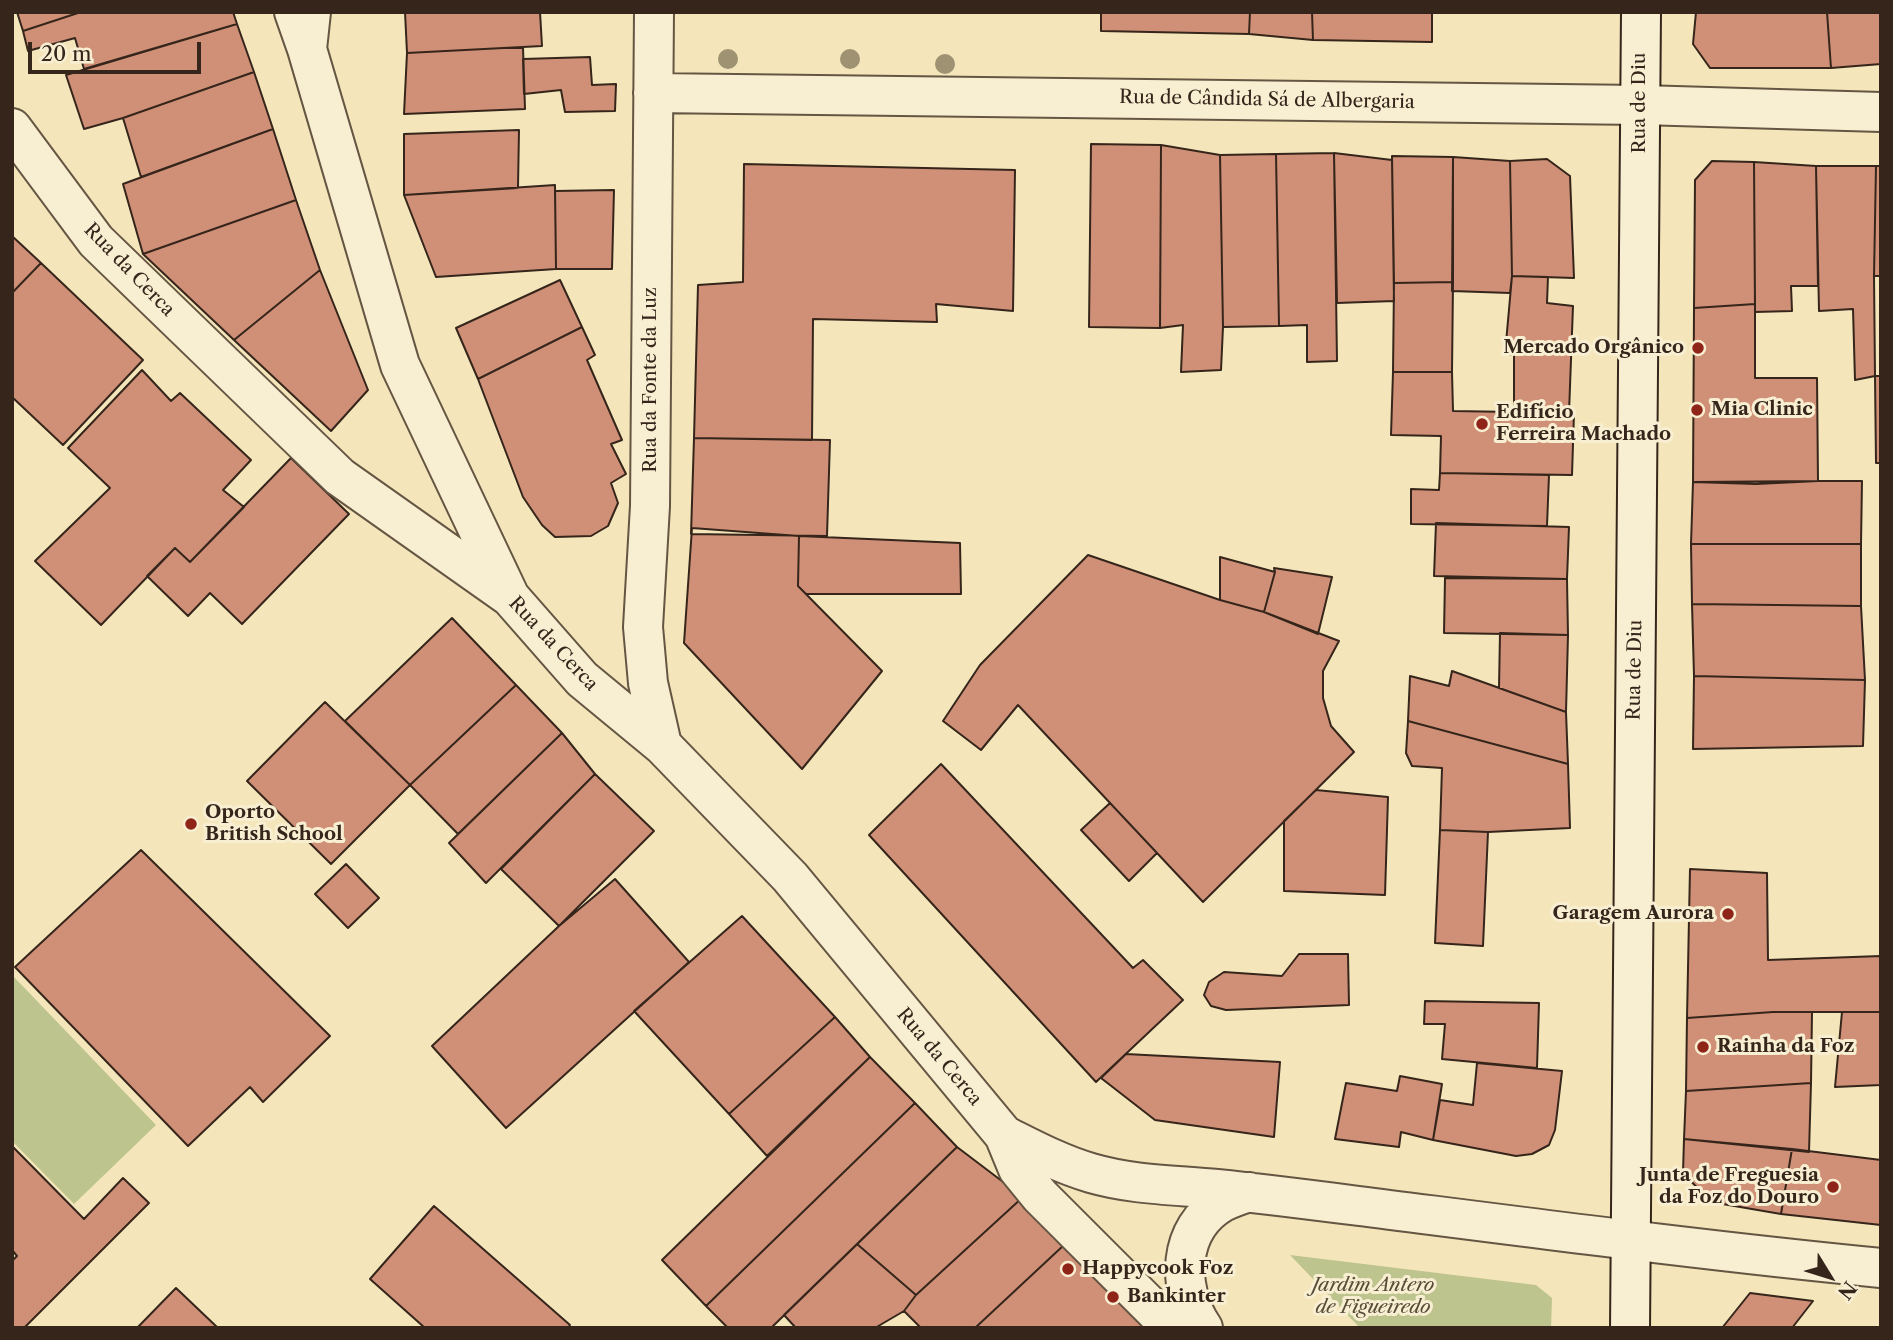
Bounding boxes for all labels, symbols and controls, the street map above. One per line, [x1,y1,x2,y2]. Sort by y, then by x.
scale bar [32,28,205,72]
text: 20 m [41,41,92,66]
street label: Rua de Diu [1629,53,1651,153]
street label: Rua de Cândida Sá de Albergaria [1119,86,1415,114]
street label: Rua da Cerca [79,219,179,321]
street label: Rua da Fonte da Luz [640,287,662,473]
place label: Mercado Orgânico [1503,337,1684,359]
marker: Mercado Orgânico [1690,340,1706,356]
place label: Mia Clinic [1711,399,1813,421]
place label: Edifício Ferreira Machado [1496,402,1671,446]
marker: Mia Clinic [1689,402,1705,418]
marker: Edifício Ferreira Machado [1474,416,1490,432]
street label: Rua da Cerca [504,592,602,696]
street label: Rua de Diu [1623,619,1647,721]
place label: Oporto British School [205,802,343,846]
marker: Oporto British School [183,816,199,832]
place label: Garagem Aurora [1553,903,1714,925]
marker: Garagem Aurora [1720,906,1736,922]
street label: Rua da Cerca [892,1004,986,1110]
place label: Rainha da Foz [1717,1036,1855,1058]
marker: Rainha da Foz [1695,1039,1711,1055]
place label: Junta de Freguesia da Foz do Douro [1639,1165,1819,1209]
marker: Junta de Freguesia da Foz do Douro [1825,1179,1841,1195]
north arrow [1795,1242,1865,1312]
place label: Happycook Foz [1082,1258,1233,1280]
marker: Happycook Foz [1060,1261,1076,1277]
park label: Jardim Antero de Figueiredo [1312,1275,1434,1319]
text: N [1833,1277,1861,1304]
place label: Bankinter [1127,1286,1226,1308]
marker: Bankinter [1105,1289,1121,1305]

